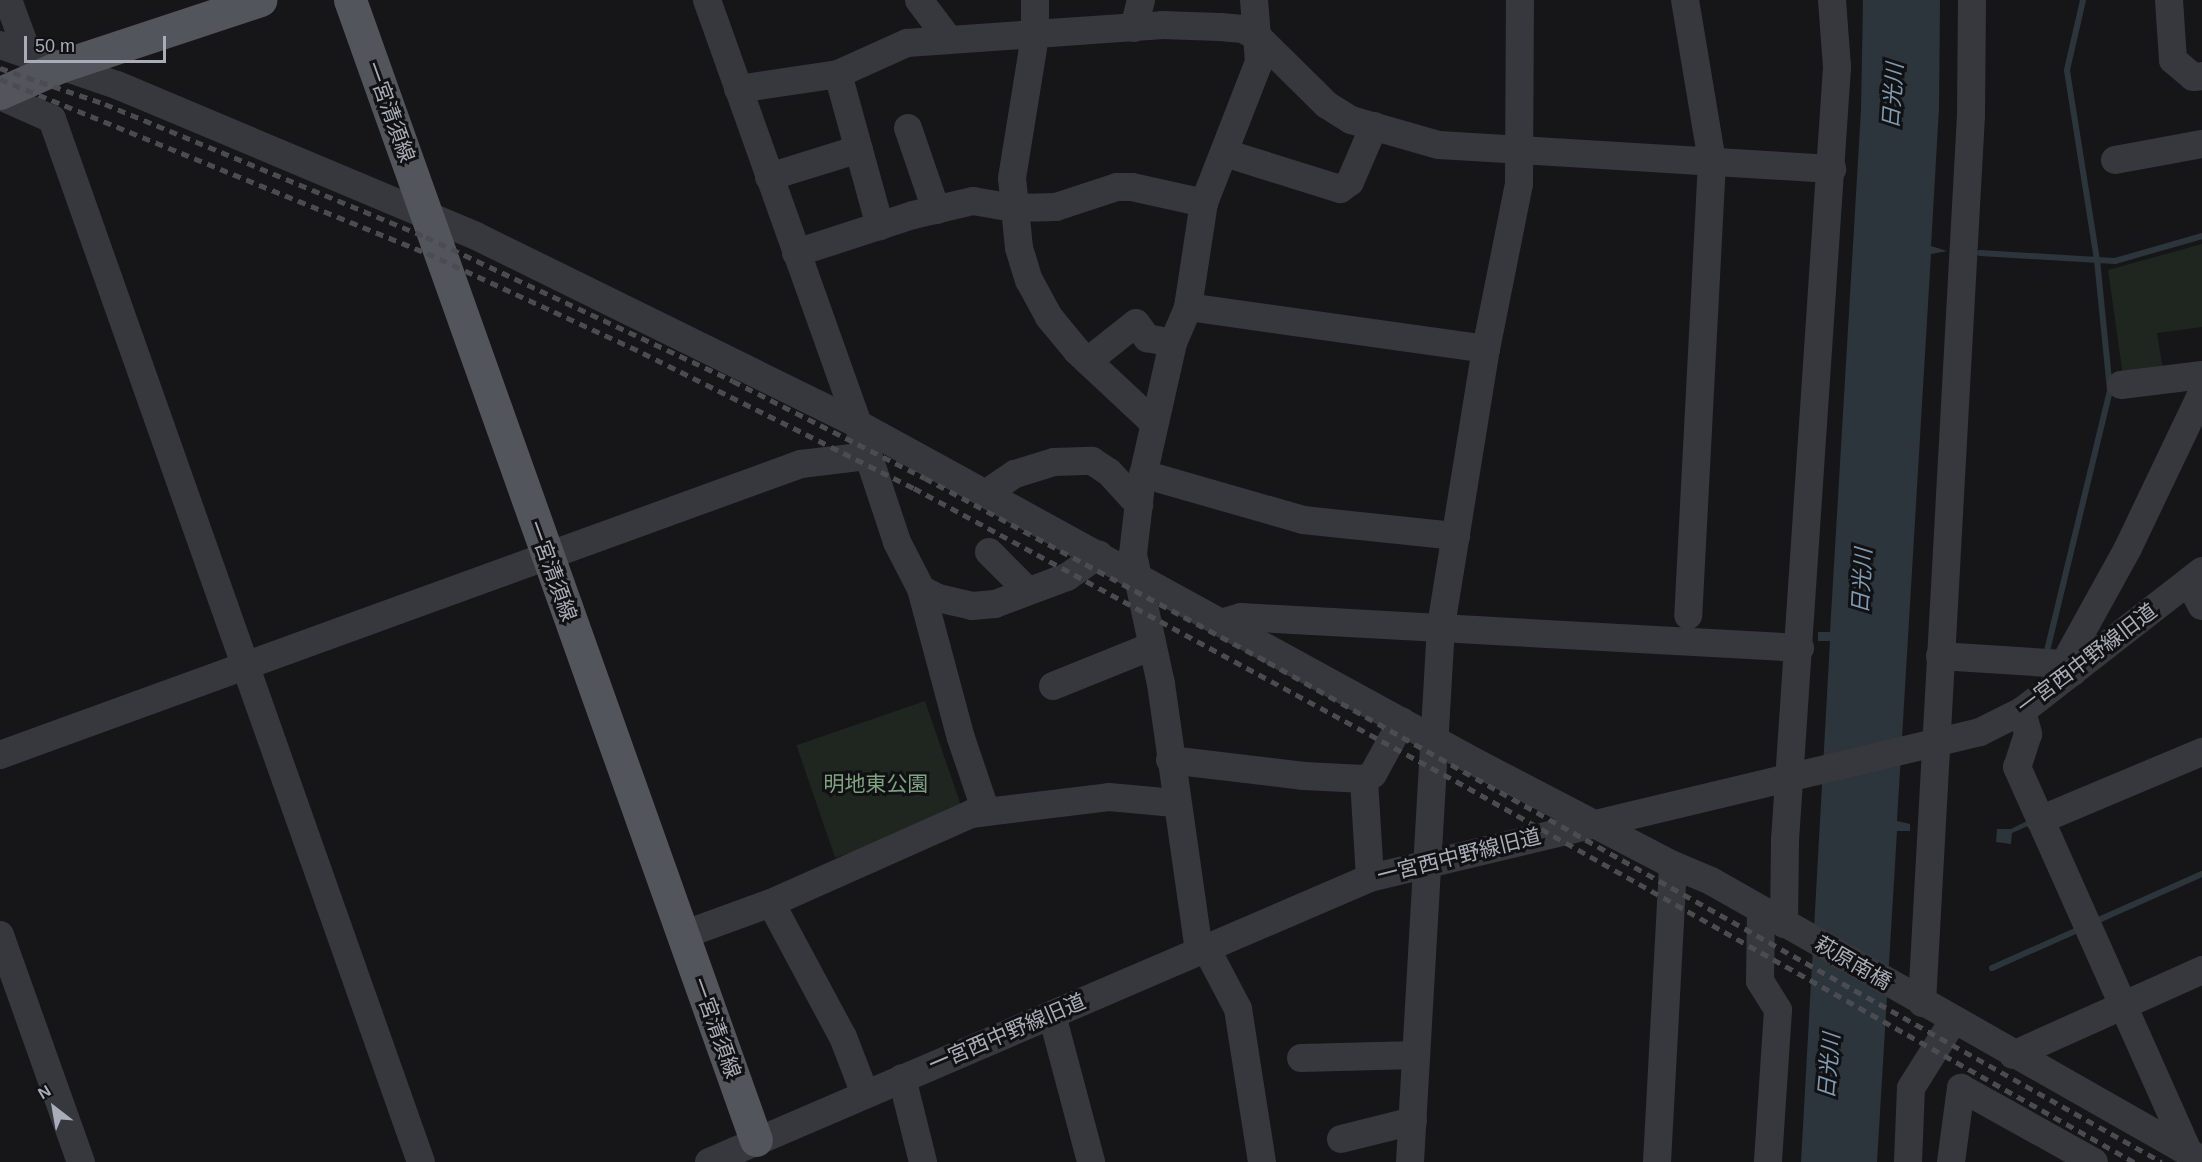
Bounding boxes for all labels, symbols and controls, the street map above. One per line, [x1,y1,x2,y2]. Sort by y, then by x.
scale bar [27,24,170,62]
text: 50 m [35,36,75,56]
street label: 一宮清須線 [360,58,420,166]
water label: 日光川 [1878,62,1908,130]
street label: 一宮清須線 [522,517,582,625]
water label: 日光川 [1847,547,1877,615]
street label: 一宮西中野線旧道 [2012,598,2162,720]
park label: 明地東公園 [824,771,928,797]
street label: 一宮西中野線旧道 [1374,823,1544,889]
street label: 萩原南橋 [1810,931,1896,995]
street label: 一宮清須線 [686,974,746,1082]
street label: 一宮西中野線旧道 [925,989,1089,1077]
water label: 日光川 [1813,1032,1845,1100]
north arrow [24,1078,84,1138]
text: N [35,1082,54,1102]

